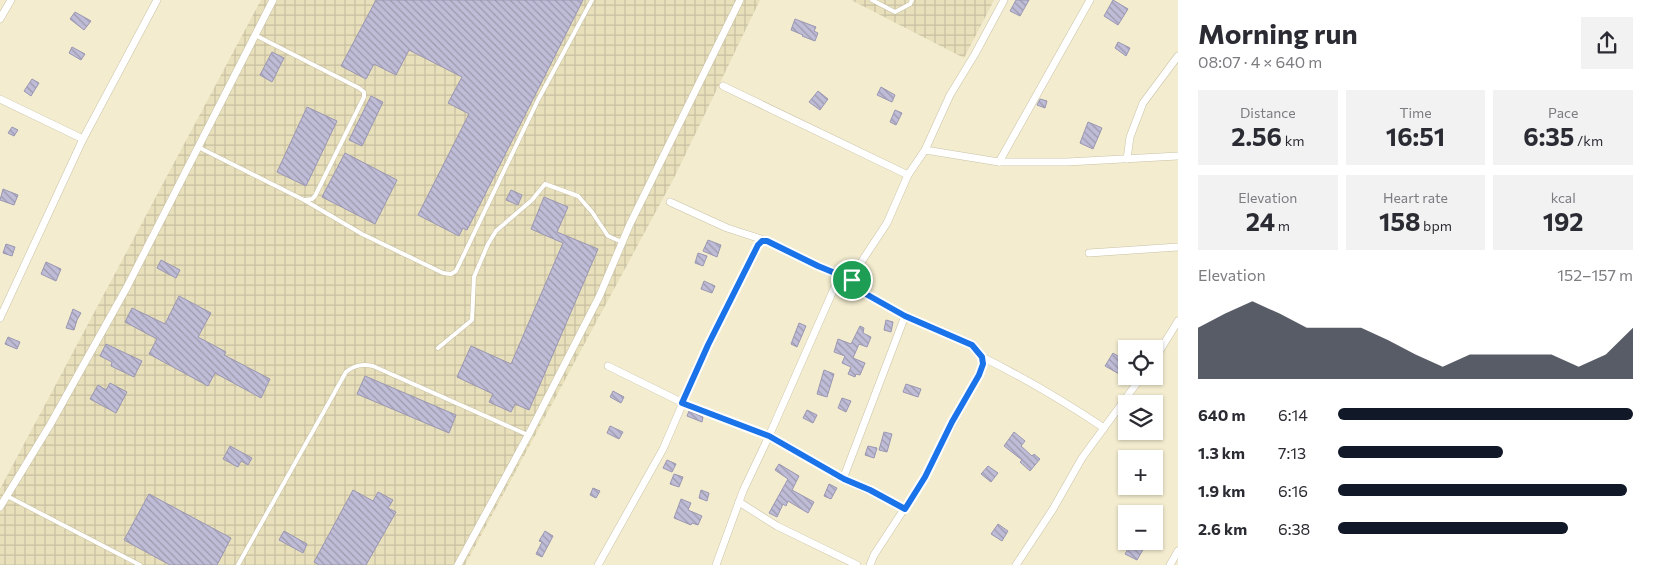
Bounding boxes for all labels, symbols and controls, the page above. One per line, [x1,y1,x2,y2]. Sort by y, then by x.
text: Morning run [1198,16,1358,50]
button: share [1581,17,1633,69]
text: 08:07 · 4 × 640 m [1198,52,1322,71]
text: Distance [1240,104,1296,121]
text: Time [1399,104,1432,121]
text: Pace [1548,104,1578,121]
text: 2.56 [1231,121,1282,151]
text: 16:51 [1386,121,1445,151]
text: 6:35 [1523,121,1574,151]
text: km [1282,132,1304,149]
text: /km [1574,132,1603,149]
text: Elevation [1238,189,1297,206]
text: Heart rate [1383,189,1448,206]
text: kcal [1551,189,1576,206]
text: 24 [1246,206,1275,236]
text: 158 [1379,206,1420,236]
text: 192 [1543,206,1584,236]
text: m [1275,217,1290,234]
text: bpm [1420,217,1452,234]
pin [831,259,873,301]
text: Elevation [1198,265,1266,284]
text: 152–157 m [1557,265,1633,284]
icon: arrive [838,266,866,294]
map controls [1118,340,1163,550]
button: locate [1118,340,1163,385]
button: layers [1118,395,1163,440]
text: 640 m [1198,405,1245,424]
text: 6:14 [1278,405,1308,424]
text: 1.3 km [1198,443,1245,462]
text: 7:13 [1278,443,1306,462]
button: + [1118,450,1163,495]
text: 1.9 km [1198,481,1245,500]
text: 6:16 [1278,481,1308,500]
button: − [1118,505,1163,550]
text: 2.6 km [1198,519,1247,538]
text: 6:38 [1278,519,1310,538]

